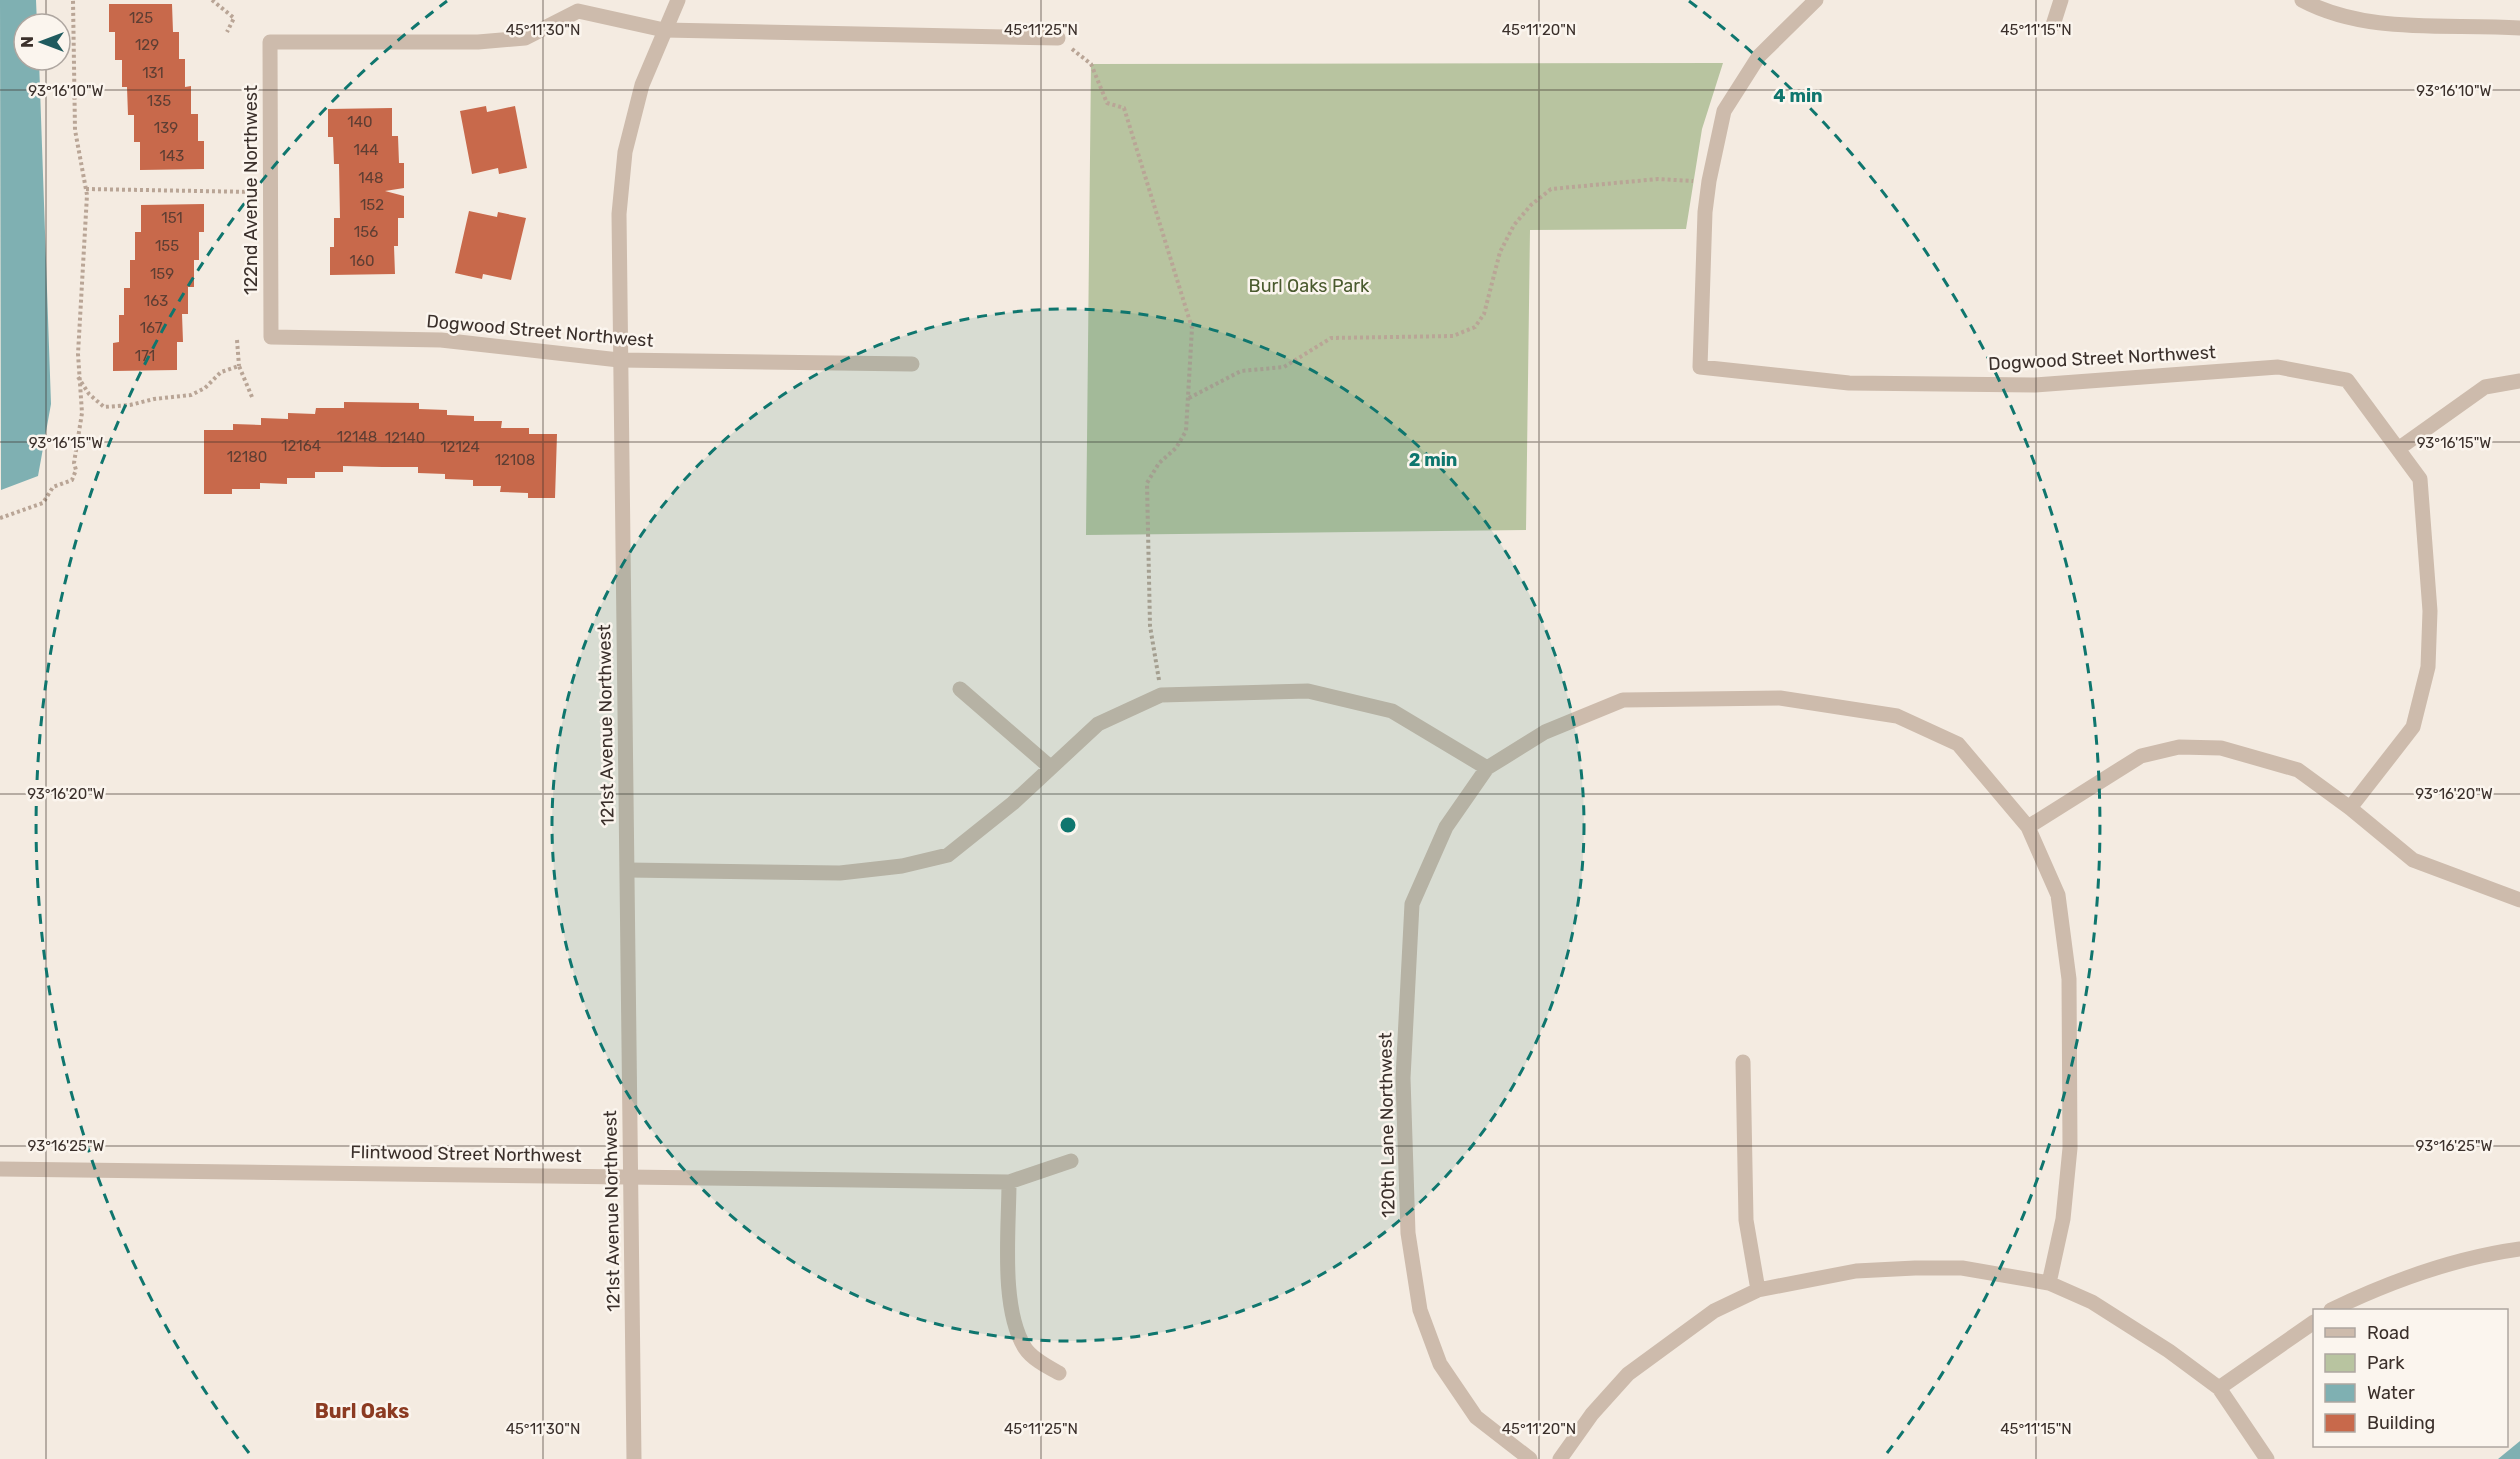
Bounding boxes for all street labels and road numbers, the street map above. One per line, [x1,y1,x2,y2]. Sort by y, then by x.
street label: 122nd Avenue Northwest [240,85,262,295]
street label: Dogwood Street Northwest [426,310,654,352]
street label: Dogwood Street Northwest [1988,341,2216,375]
street label: 121st Avenue Northwest [593,624,619,826]
street label: 120th Lane Northwest [1374,1032,1400,1218]
street label: 121st Avenue Northwest [599,1110,625,1312]
street label: Flintwood Street Northwest [350,1141,582,1167]

